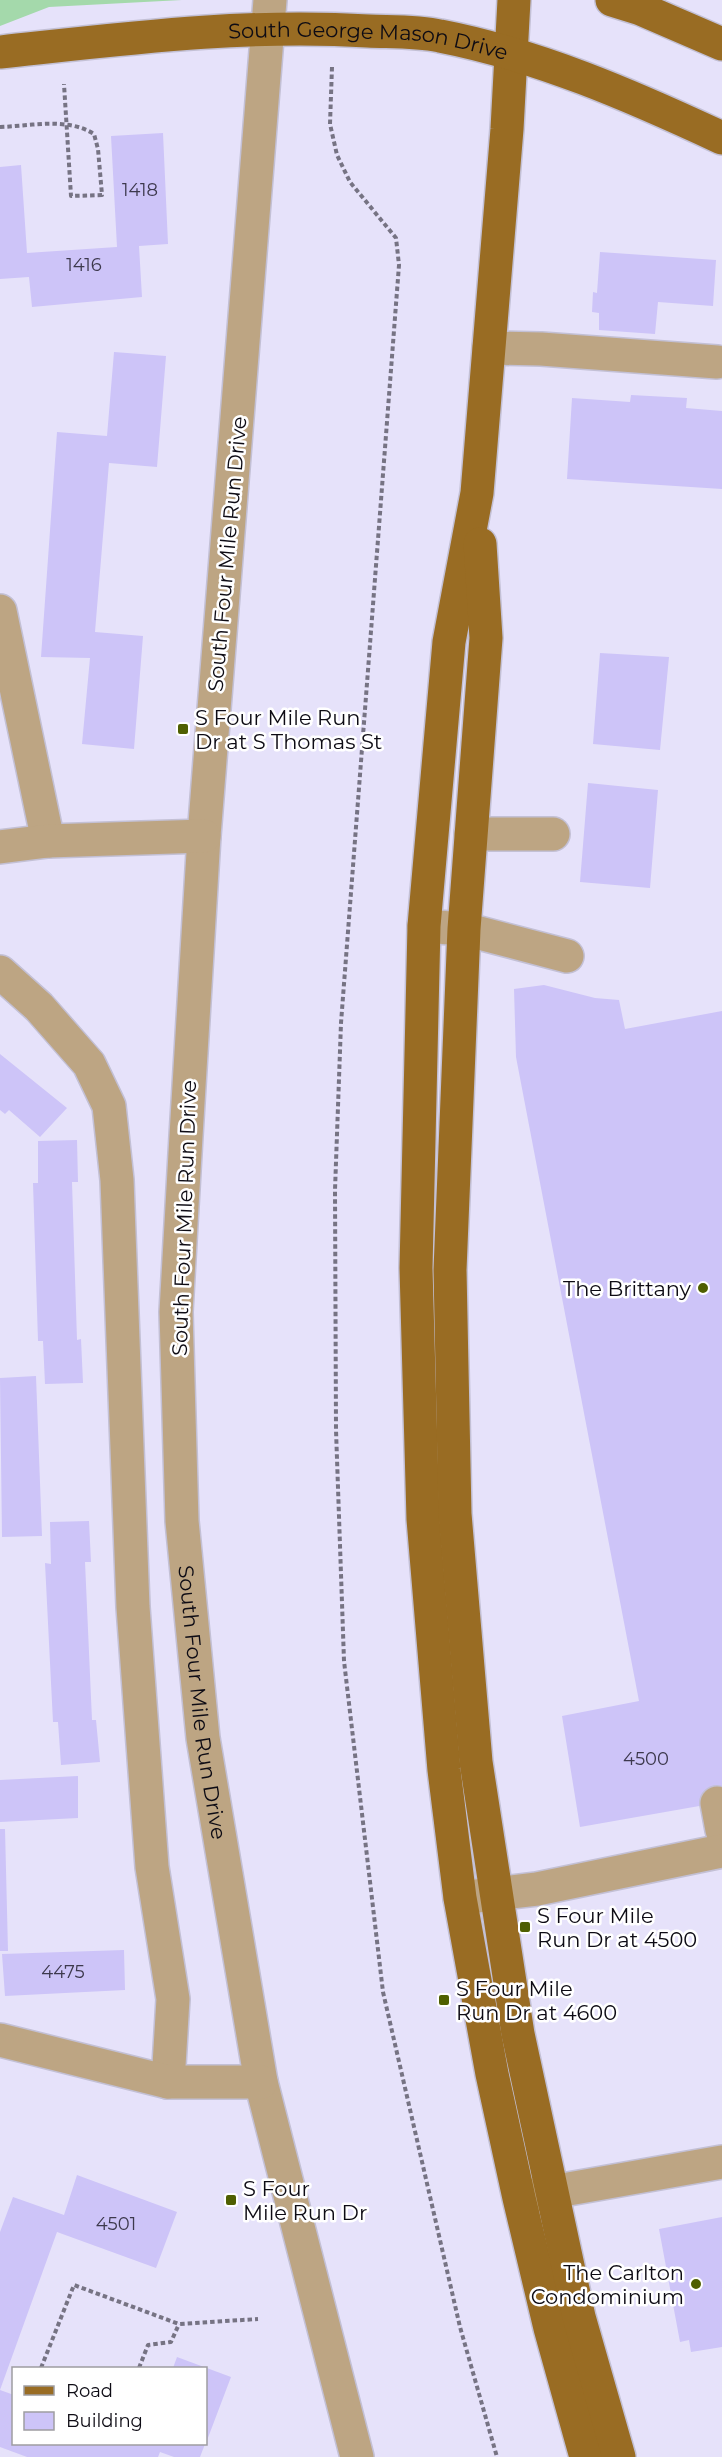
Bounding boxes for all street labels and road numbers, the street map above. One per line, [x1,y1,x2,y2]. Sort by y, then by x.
street label: South George Mason Drive [227,16,511,65]
street label: South Four Mile Run Drive [203,415,251,693]
street label: South Four Mile Run Drive [167,1080,201,1356]
street label: South Four Mile Run Drive [174,1564,232,1841]

